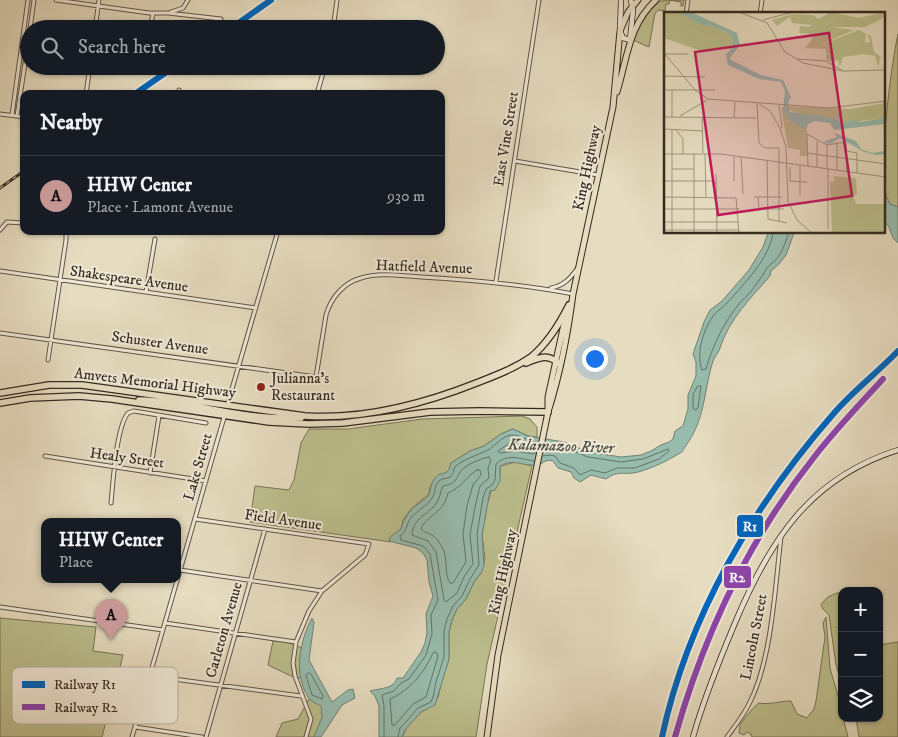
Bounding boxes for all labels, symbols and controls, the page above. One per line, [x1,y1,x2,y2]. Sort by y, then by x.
inset map [664,12,886,234]
search box [20,20,445,75]
icon: search [38,34,66,62]
text: Search here [78,36,166,59]
street label: East Vine Street [489,90,523,188]
text: Nearby [40,110,102,136]
street label: King Highway [569,122,606,213]
text: HHW Center [87,174,192,197]
text: A [51,186,61,206]
text: 930 m [387,186,425,206]
text: Place · Lamont Avenue [87,197,233,217]
street label: Hatfield Avenue [375,256,473,278]
street label: Shakespeare Avenue [69,261,189,297]
street label: Schuster Avenue [110,327,210,359]
your location [582,346,608,372]
street label: Amvets Memorial Highway [73,364,238,402]
place label: Julianna's Restaurant [269,369,335,405]
marker: Julianna's Restaurant [255,381,267,393]
street label: Lake Street [179,431,217,503]
water label: Kalamazoo River [506,434,616,458]
street label: Healy Street [88,443,166,473]
street label: Field Avenue [243,505,323,535]
line badge: R1 [736,514,764,538]
popup [41,518,181,583]
text: R1 [743,518,757,536]
street label: King Highway [485,526,522,617]
text: HHW Center [59,529,163,552]
text: Place [59,552,93,572]
line badge: R2 [723,565,752,589]
text: R2 [729,569,746,587]
street label: Carleton Avenue [201,580,247,680]
map controls [838,587,883,722]
button: + [838,587,883,632]
street label: Lincoln Street [736,592,772,682]
pin: A [95,599,127,640]
button: − [838,632,883,677]
legend [12,667,178,724]
text: Railway R1 [54,676,116,694]
button: layers [838,677,883,722]
text: Railway R2 [54,699,118,717]

